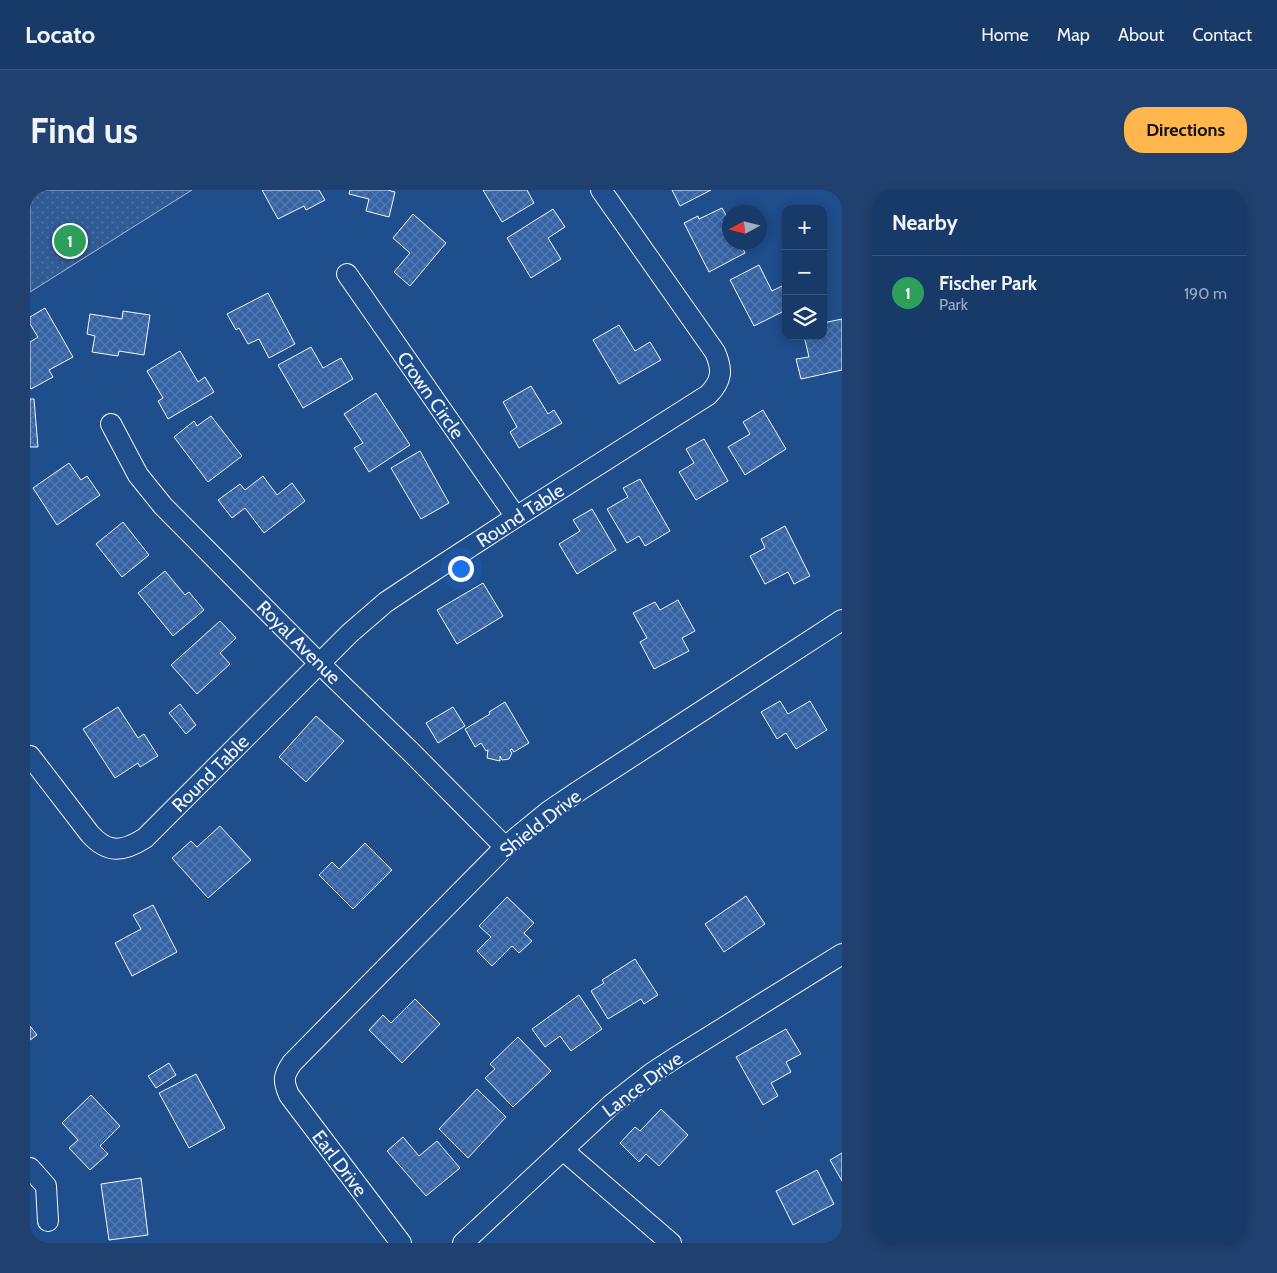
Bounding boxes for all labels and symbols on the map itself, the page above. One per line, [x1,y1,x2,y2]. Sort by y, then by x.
north arrow [722,205,767,250]
pin: 1 [54,222,86,260]
street label: Crown Circle [392,347,469,444]
street label: Round Table [472,478,569,552]
your location [448,556,474,582]
street label: Royal Avenue [252,596,345,689]
street label: Round Table [167,730,254,817]
street label: Shield Drive [495,784,586,862]
street label: Lance Drive [598,1047,687,1122]
street label: Earl Drive [307,1126,372,1201]

